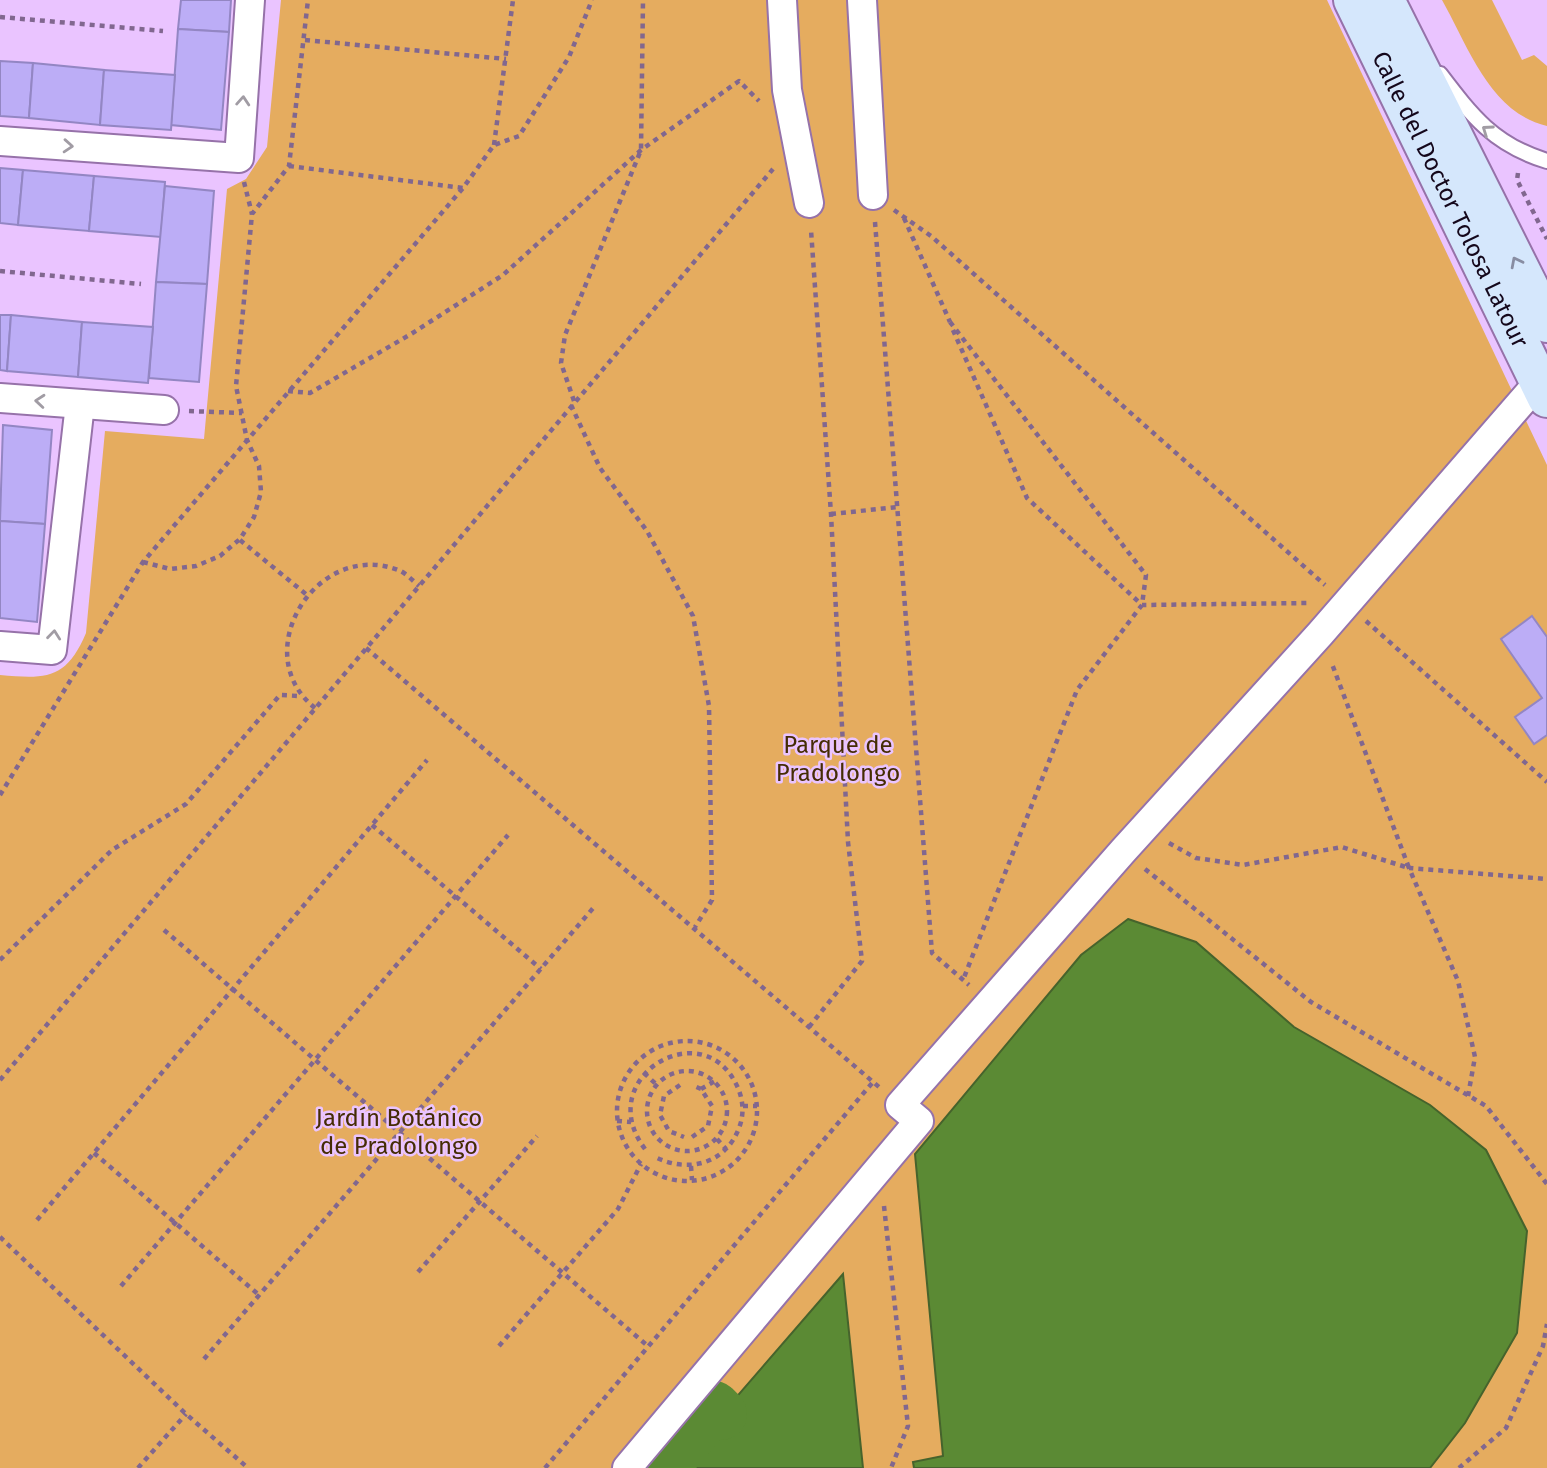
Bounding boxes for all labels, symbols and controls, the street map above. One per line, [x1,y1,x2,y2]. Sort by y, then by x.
street label: Calle del Doctor Tolosa Latour [1366,47,1535,353]
one-way arrow [235,95,250,106]
one-way arrow [1482,126,1495,138]
one-way arrow [63,138,74,153]
one-way arrow [1511,257,1525,269]
one-way arrow [34,394,45,409]
one-way arrow [46,629,61,640]
park label: Parque de Pradolongo [776,731,900,787]
park label: Jardín Botánico de Pradolongo [316,1104,482,1160]

